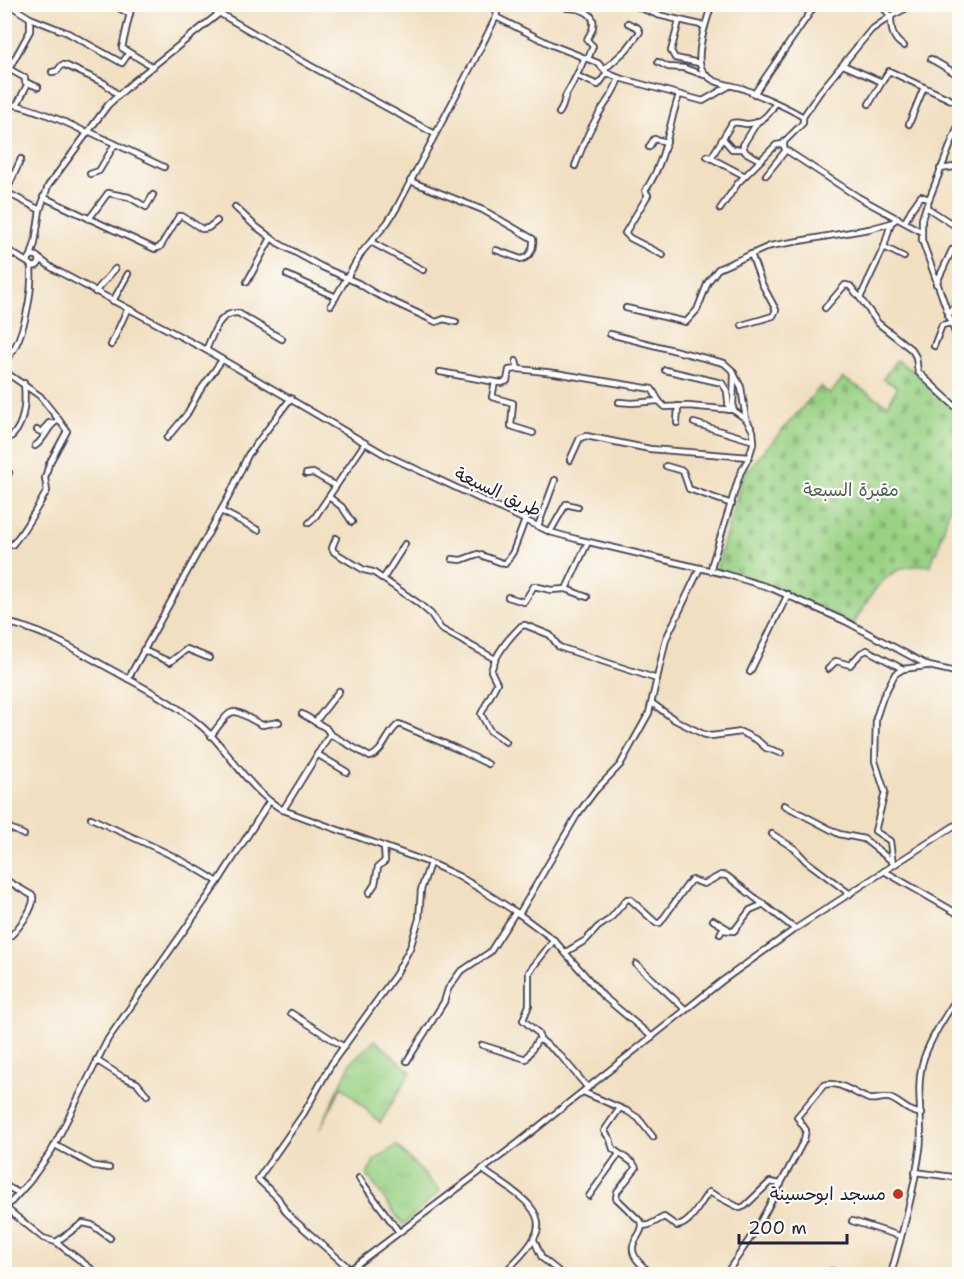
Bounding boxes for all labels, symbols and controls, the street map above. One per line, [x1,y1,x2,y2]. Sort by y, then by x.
street label: طريق السبعة [451,461,545,523]
park label: مقبرة السبعة [803,478,899,502]
place label: مسجد ابوحسينة [770,1182,886,1206]
marker: مسجد ابوحسينة [891,1187,905,1201]
scale bar [739,1207,847,1245]
text: 200 m [748,1216,807,1240]

